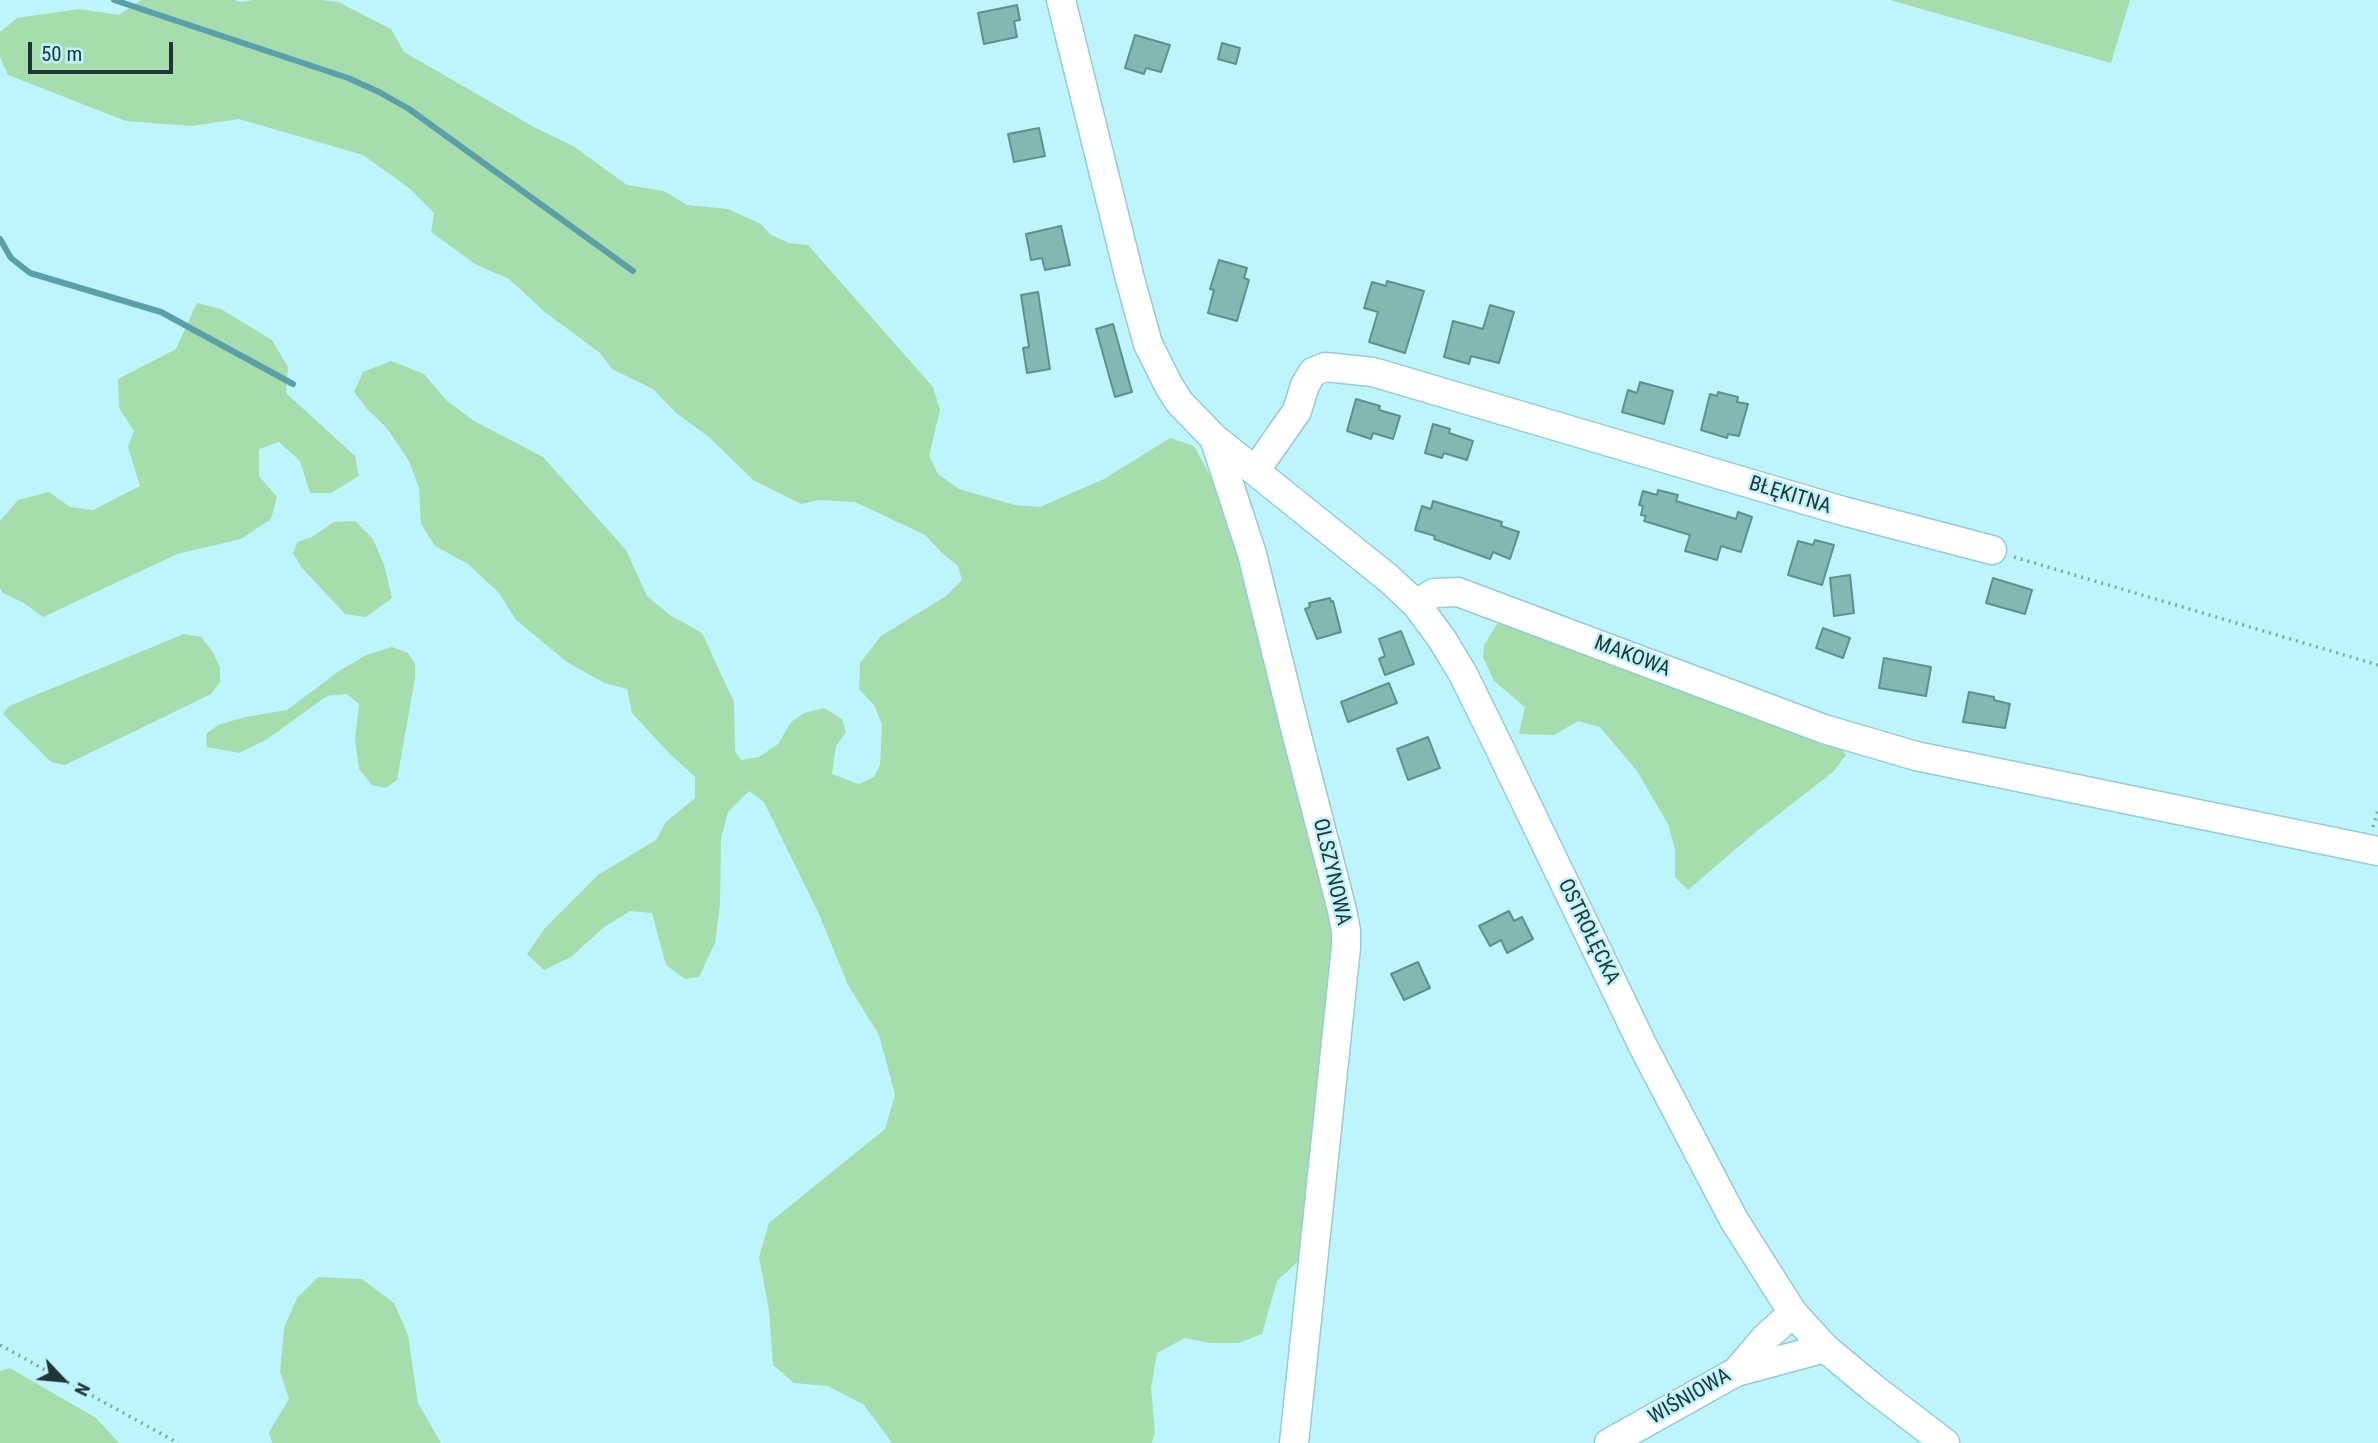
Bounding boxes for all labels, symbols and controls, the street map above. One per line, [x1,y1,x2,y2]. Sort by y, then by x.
scale bar [32,28,177,72]
text: 50 m [41,42,82,66]
street label: BŁĘKITNA [1746,472,1834,520]
street label: MAKOWA [1590,631,1674,683]
street label: OLSZYNOWA [1306,816,1356,928]
street label: OSTROŁĘCKA [1552,875,1624,989]
north arrow [28,1345,98,1415]
street label: WIŚNIOWA [1644,1363,1736,1431]
text: N [69,1379,95,1400]

